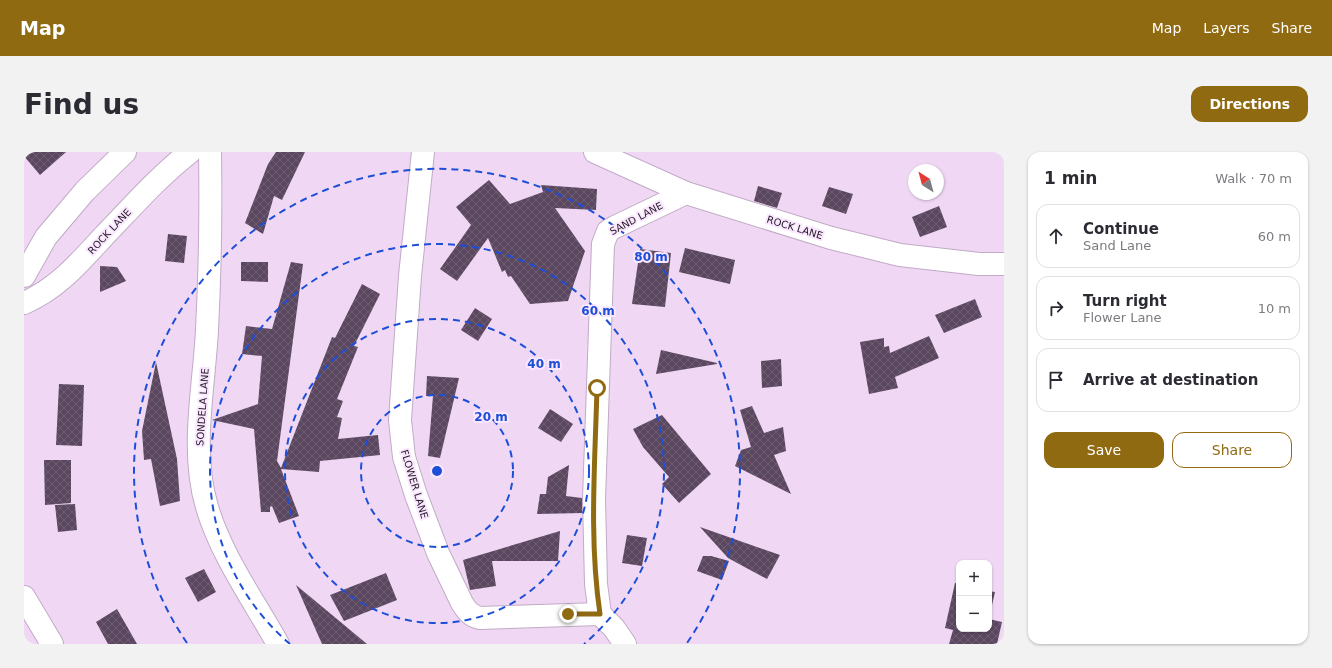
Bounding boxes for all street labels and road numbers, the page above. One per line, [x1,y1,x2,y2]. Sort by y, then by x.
street label: SAND LANE [608,200,665,237]
street label: ROCK LANE [86,206,133,256]
street label: ROCK LANE [766,214,824,241]
street label: SONDELA LANE [194,368,211,446]
street label: FLOWER LANE [399,448,430,520]

